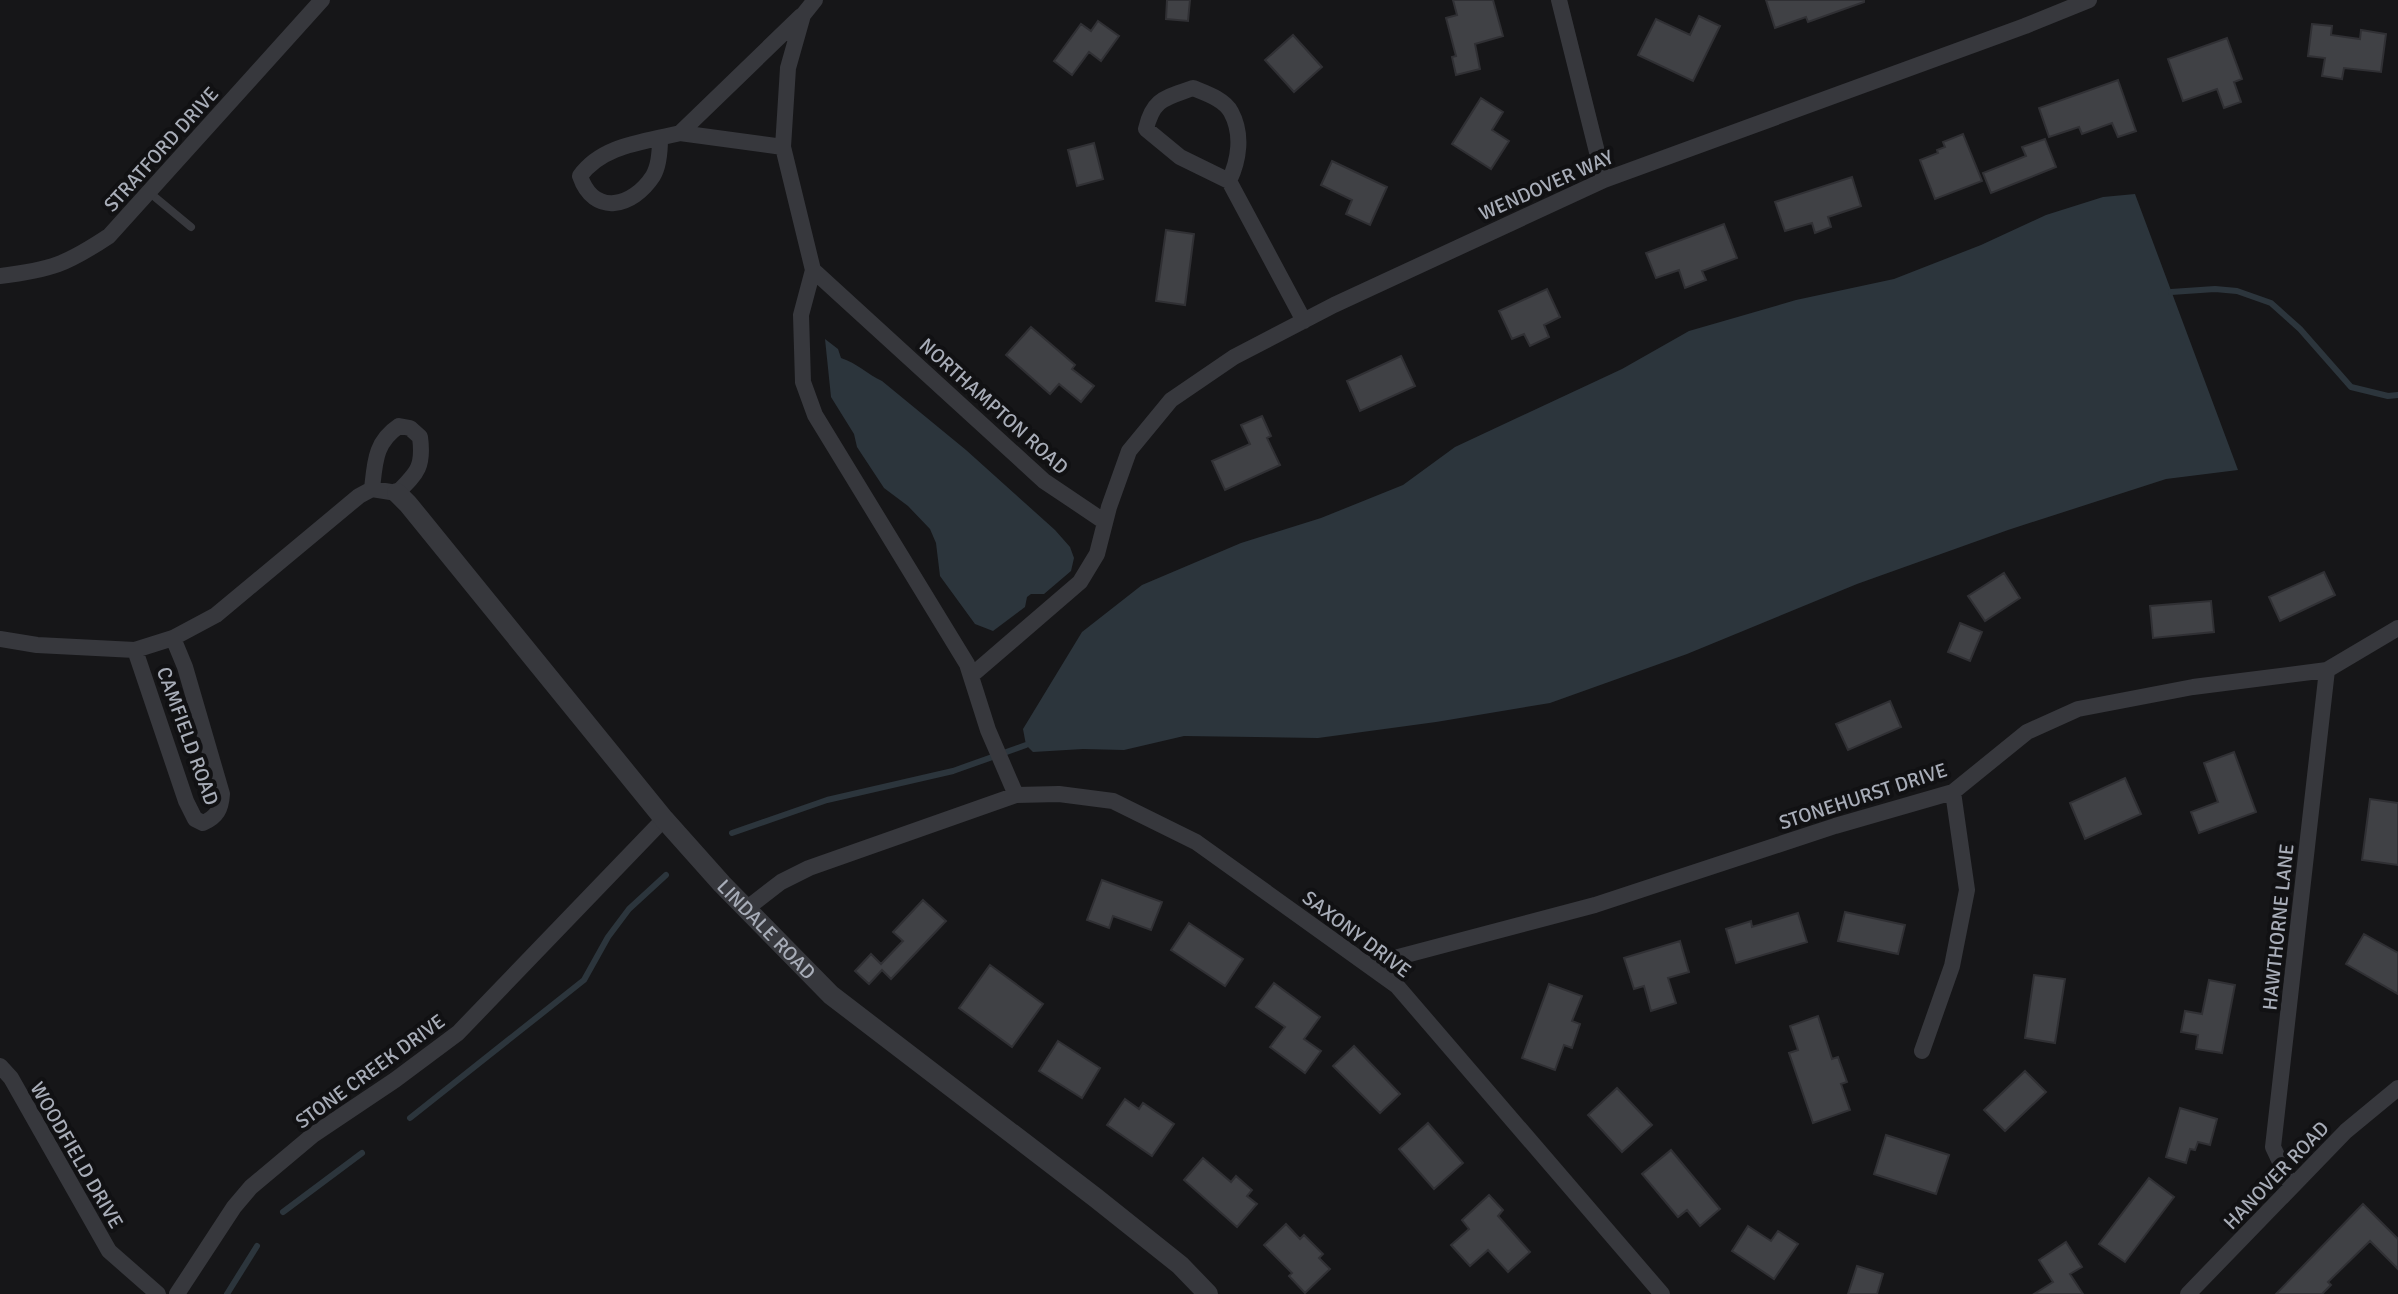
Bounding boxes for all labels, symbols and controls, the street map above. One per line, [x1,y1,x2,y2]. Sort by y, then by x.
street label: STRATFORD DRIVE [99,82,224,217]
street label: WENDOVER WAY [1475,145,1617,226]
street label: NORTHAMPTON ROAD [914,333,1073,480]
street label: CAMFIELD ROAD [151,664,224,809]
street label: STONEHURST DRIVE [1776,758,1950,835]
street label: HAWTHORNE LANE [2257,843,2300,1012]
street label: LINDALE ROAD [711,874,821,985]
street label: SAXONY DRIVE [1297,885,1416,983]
street label: STONE CREEK DRIVE [291,1009,450,1134]
street label: WOODFIELD DRIVE [24,1078,129,1233]
street label: HANOVER ROAD [2218,1116,2334,1235]

